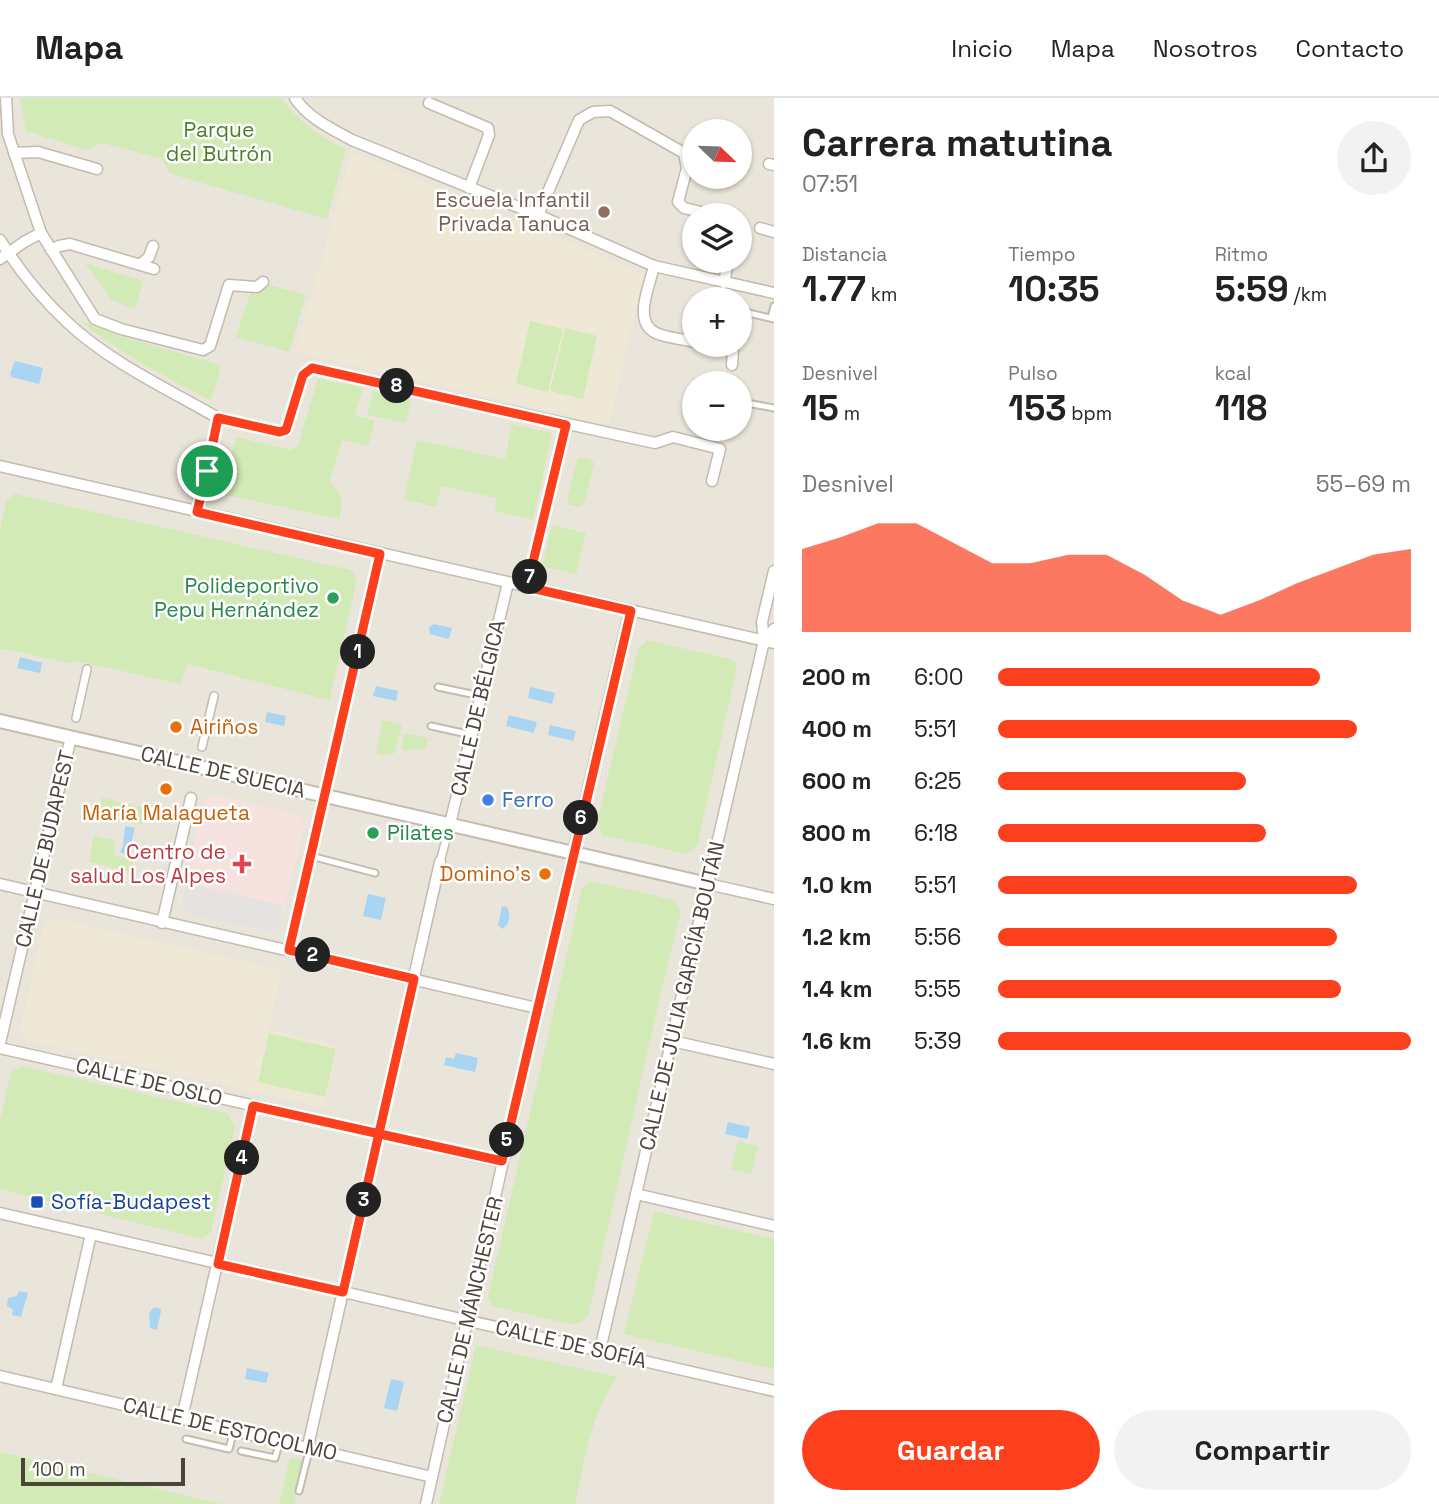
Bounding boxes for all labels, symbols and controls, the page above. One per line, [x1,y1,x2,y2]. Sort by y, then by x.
text: Mapa [35,27,123,69]
text: Inicio [951,33,1013,64]
text: Mapa [1051,33,1115,64]
text: Nosotros [1153,33,1258,64]
text: Contacto [1296,33,1404,64]
park label: Parque del Butrón [166,116,272,167]
north arrow [682,119,752,189]
map controls [682,119,752,441]
text: Carrera matutina [802,119,1113,167]
button: share [1337,121,1411,195]
text: 07:51 [802,169,858,199]
place label: Escuela Infantil Privada Tanuca [435,186,590,237]
button: layers [682,203,752,273]
marker: Escuela Infantil Privada Tanuca [596,204,612,220]
text: Distancia [802,242,887,267]
text: Tiempo [1008,242,1076,267]
text: Ritmo [1215,242,1268,267]
text: 1.77 [802,267,866,311]
text: 10:35 [1008,267,1100,311]
text: 5:59 [1215,267,1289,311]
text: km [866,282,897,307]
text: /km [1289,282,1327,307]
button: + [682,287,752,357]
text: Desnivel [802,361,878,386]
text: Pulso [1008,361,1058,386]
text: kcal [1215,361,1251,386]
pin: 8 [380,368,414,404]
button: − [682,371,752,441]
text: 8 [391,373,402,398]
text: 15 [802,386,839,430]
text: 153 [1008,386,1066,430]
text: 118 [1215,386,1267,430]
text: m [839,401,860,426]
text: bpm [1066,401,1112,426]
pin [177,441,237,501]
icon: arrive [188,452,226,490]
text: Desnivel [802,469,894,499]
text: 55–69 m [1316,469,1411,499]
pin: 7 [512,560,548,594]
text: 7 [524,564,535,589]
place label: Polideportivo Pepu Hernández [154,572,319,623]
marker: Polideportivo Pepu Hernández [325,590,341,606]
street label: CALLE DE BÉLGICA [444,617,511,799]
pin: 1 [340,634,376,670]
text: 1 [353,639,362,664]
text: 200 m [802,662,871,692]
text: 6:00 [914,662,963,692]
place label: Airiños [190,713,258,740]
text: 400 m [802,714,872,744]
text: 5:51 [914,714,957,744]
marker: Airiños [168,719,184,735]
street label: CALLE DE SUECIA [138,739,308,804]
street label: CALLE DE BUDAPEST [9,748,80,950]
text: 600 m [802,766,872,796]
text: 6:25 [914,766,962,796]
marker: María Malagueta [158,781,174,797]
place label: Ferro [502,786,554,813]
marker: Ferro [480,792,496,808]
place label: María Malagueta [82,799,250,826]
pin: 6 [564,800,598,836]
text: 6 [575,805,586,830]
text: 800 m [802,818,871,848]
text: 6:18 [914,818,958,848]
place label: Pilates [387,819,454,846]
marker: Pilates [365,825,381,841]
place label: Centro de salud Los Alpes [70,838,226,889]
street label: CALLE DE JULIA GARCÍA BOUTÁN [633,839,730,1153]
marker: Centro de salud Los Alpes [232,854,252,874]
place label: Domino's [439,860,531,887]
marker: Domino's [537,866,553,882]
text: 1.0 km [802,870,872,900]
text: 5:51 [914,870,957,900]
text: 1.2 km [802,922,871,952]
text: 5:56 [914,922,961,952]
pin: 2 [296,938,330,972]
text: 2 [307,942,318,967]
text: 1.4 km [802,974,872,1004]
text: 5:55 [914,974,961,1004]
text: 1.6 km [802,1026,872,1056]
text: 5:39 [914,1026,962,1056]
street label: CALLE DE OSLO [73,1051,225,1112]
pin: 5 [490,1122,524,1158]
text: 5 [501,1127,512,1152]
pin: 4 [224,1140,260,1176]
text: 4 [235,1145,248,1170]
pin: 3 [346,1182,382,1218]
text: 3 [358,1187,369,1212]
place label: Sofía-Budapest [51,1188,211,1215]
marker: Sofía-Budapest [29,1194,45,1210]
street label: CALLE DE MÁNCHESTER [430,1194,509,1426]
street label: CALLE DE SOFÍA [493,1313,649,1374]
street label: CALLE DE ESTOCOLMO [120,1391,340,1466]
button: Guardar [802,1410,1100,1490]
button: Compartir [1114,1410,1411,1490]
scale bar [21,1455,186,1487]
text: 100 m [32,1457,86,1482]

